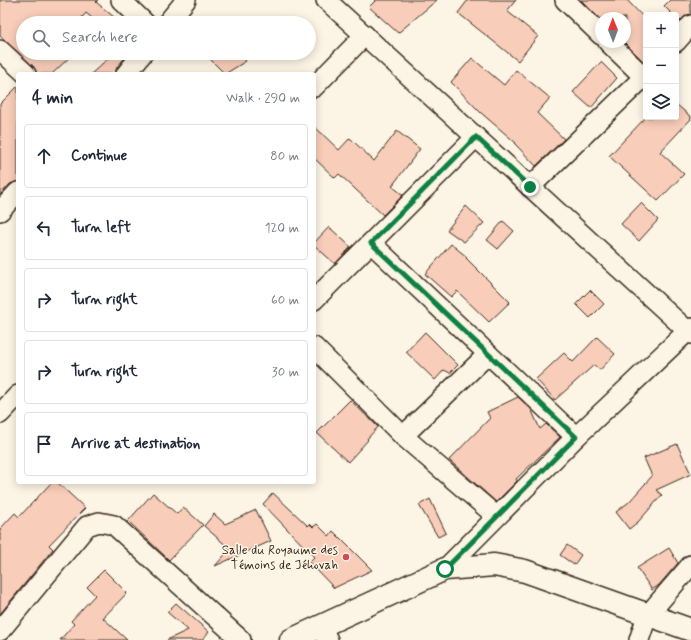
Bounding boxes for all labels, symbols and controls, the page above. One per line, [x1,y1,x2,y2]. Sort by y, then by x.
north arrow [595,12,631,48]
map controls [643,12,679,120]
button: + [643,12,679,48]
search box [16,16,316,60]
icon: search [30,27,52,49]
text: Search here [62,28,138,48]
button: − [643,48,679,84]
button: layers [643,84,679,120]
text: 4 min [32,87,73,109]
text: Walk · 290 m [226,90,300,107]
icon: ahead [33,145,55,167]
text: Continue [71,146,127,166]
text: 80 m [270,148,299,165]
route end [521,178,539,196]
icon: left [33,217,55,239]
text: Turn left [71,218,131,238]
text: 120 m [265,220,299,237]
icon: right [33,289,55,311]
text: Turn right [71,290,138,310]
text: 60 m [271,292,299,309]
icon: right [33,361,55,383]
text: Turn right [71,362,138,382]
text: 30 m [272,364,299,381]
icon: arrive [33,433,55,455]
text: Arrive at destination [71,434,200,454]
place label: Salle du Royaume des Témoins de Jéhovah [222,542,338,574]
marker: Salle du Royaume des Témoins de Jéhovah [341,552,351,562]
route start [436,560,454,578]

